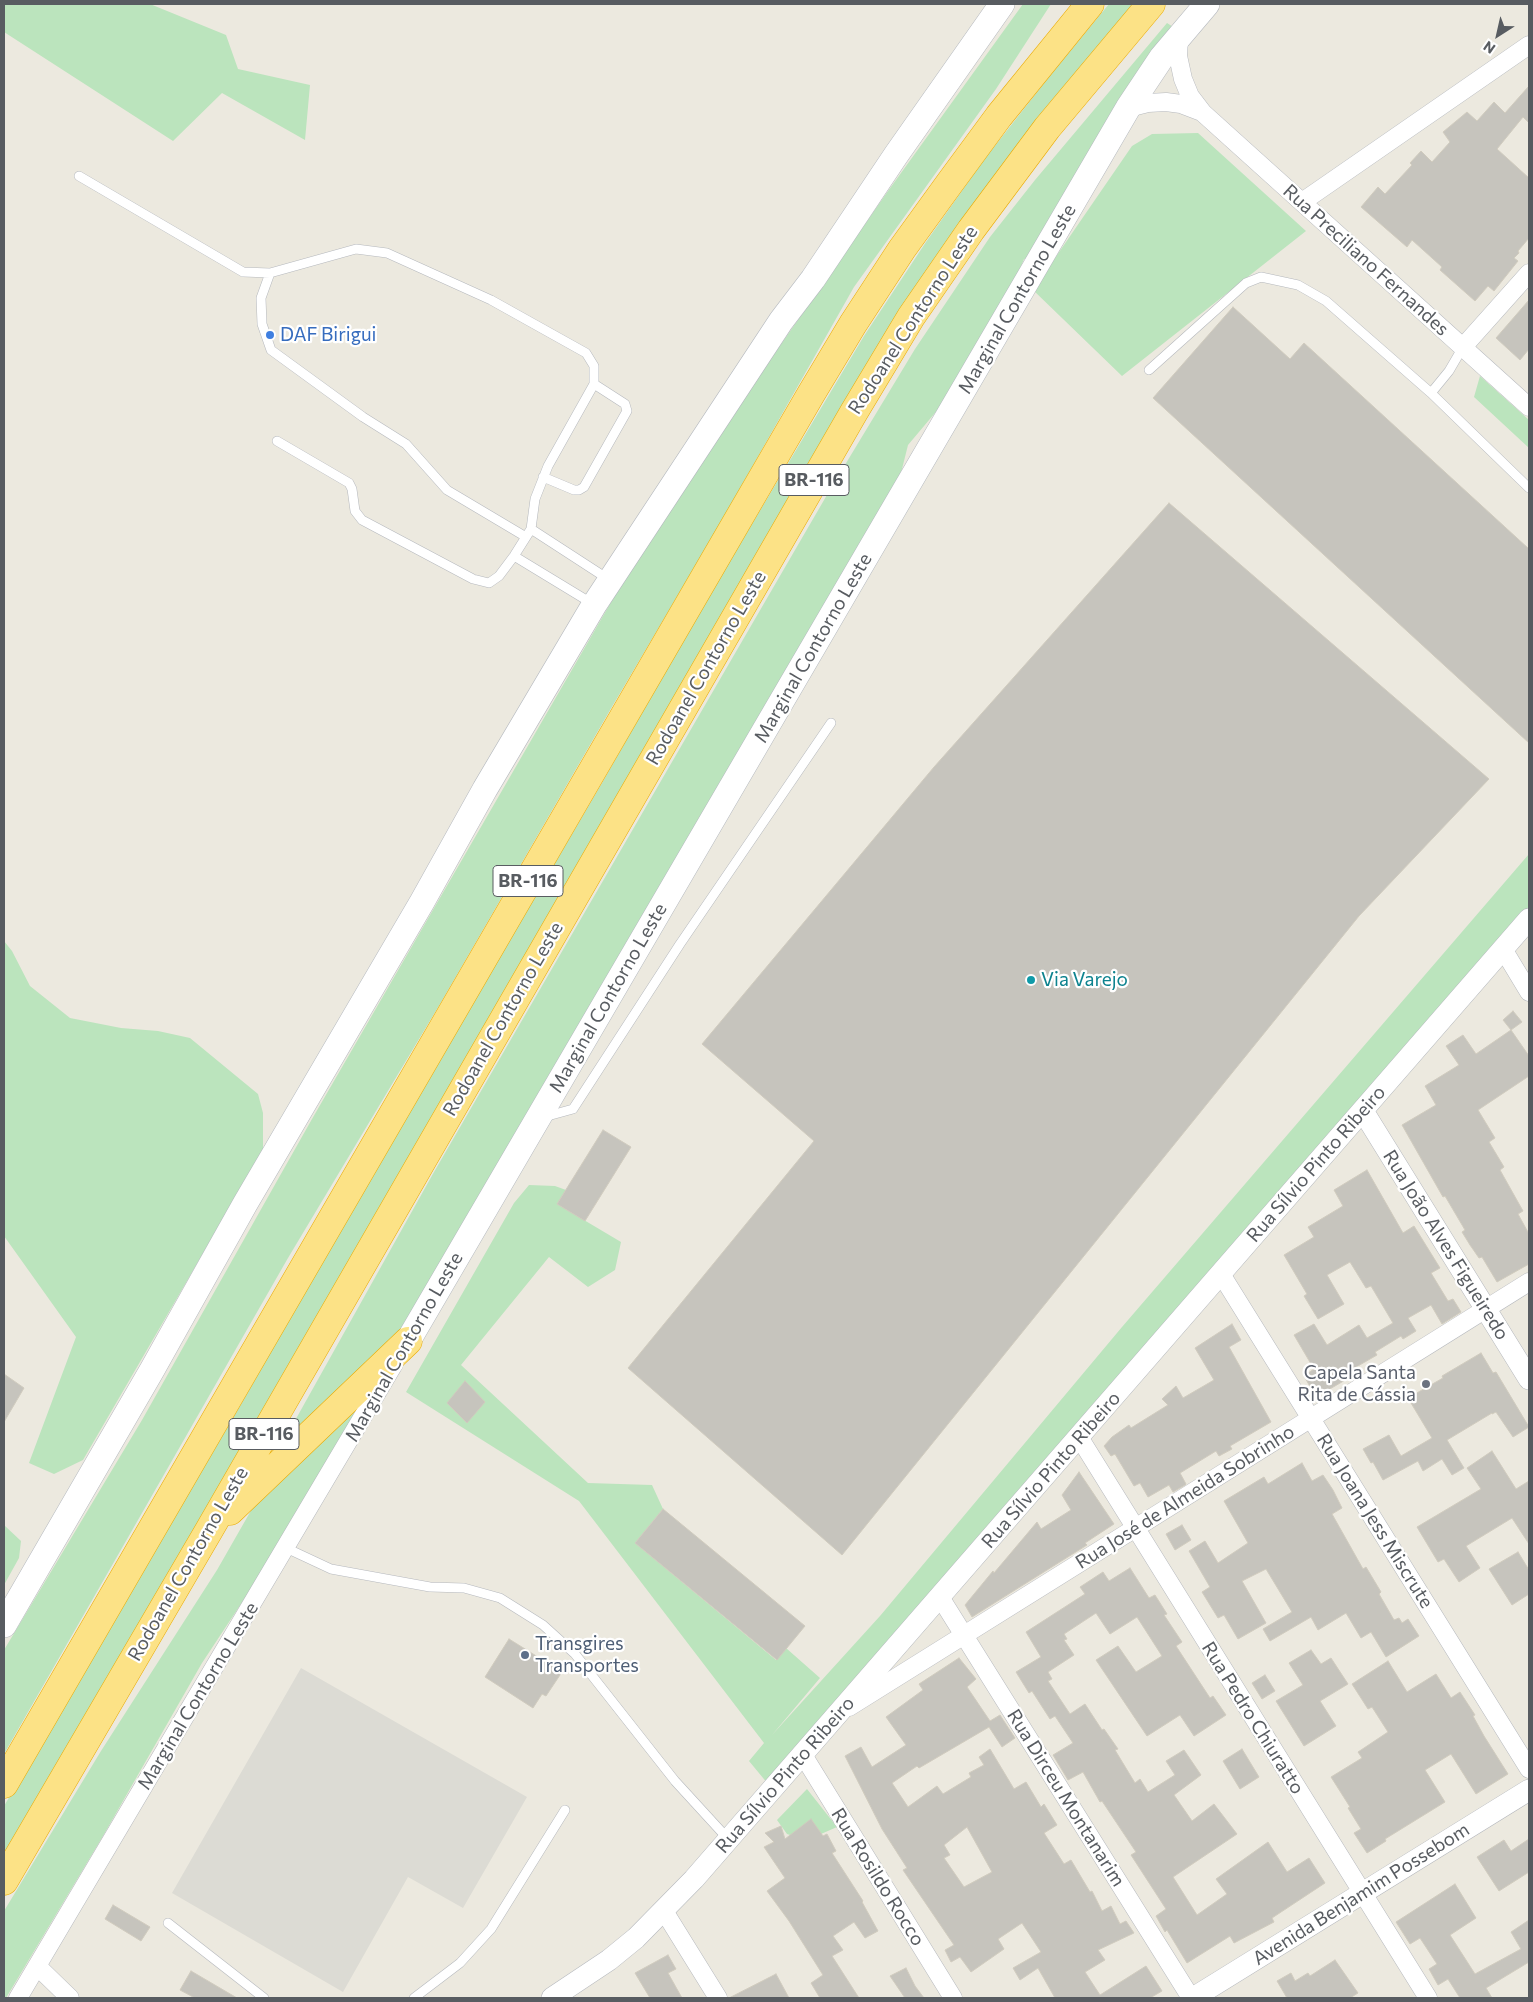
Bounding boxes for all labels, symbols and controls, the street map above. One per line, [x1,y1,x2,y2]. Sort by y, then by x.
north arrow [1473,10,1523,60]
text: N [1480,38,1498,58]
street label: Rua Preciliano Fernandes [1278,180,1454,340]
street label: Marginal Contorno Leste [953,200,1081,398]
street label: Rodoanel Contorno Leste [844,222,982,418]
place label: DAF Birigui [280,324,376,346]
marker: DAF Birigui [264,329,276,341]
road number: BR-116 [779,464,849,496]
street label: Marginal Contorno Leste [749,549,877,747]
street label: Rodoanel Contorno Leste [641,567,771,769]
road number: BR-116 [493,866,563,896]
street label: Marginal Contorno Leste [544,899,672,1097]
street label: Rodoanel Contorno Leste [438,918,568,1120]
place label: Via Varejo [1041,969,1128,991]
marker: Via Varejo [1025,974,1037,986]
street label: Rua Sílvio Pinto Ribeiro [1242,1081,1390,1247]
street label: Rua João Alves Figueiredo [1378,1146,1514,1344]
street label: Marginal Contorno Leste [340,1248,468,1446]
place label: Capela Santa Rita de Cássia [1297,1362,1416,1406]
marker: Capela Santa Rita de Cássia [1420,1378,1432,1390]
street label: Rua Sílvio Pinto Ribeiro [977,1387,1125,1553]
road number: BR-116 [229,1418,299,1450]
street label: Rua José de Almeida Sobrinho [1071,1420,1299,1574]
street label: Rua Joana Jess Miscrute [1312,1430,1438,1612]
street label: Rodoanel Contorno Leste [123,1463,253,1665]
street label: Marginal Contorno Leste [133,1598,263,1794]
place label: Transgires Transportes [535,1633,639,1677]
street label: Rua Pedro Chiuratto [1197,1638,1309,1798]
marker: Transgires Transportes [519,1649,531,1661]
street label: Rua Sílvio Pinto Ribeiro [711,1692,859,1858]
street label: Rua Dirceu Montanarim [1002,1705,1130,1891]
street label: Rua Rosildo Rocco [826,1804,930,1950]
street label: Avenida Benjamim Possebom [1249,1818,1473,1970]

